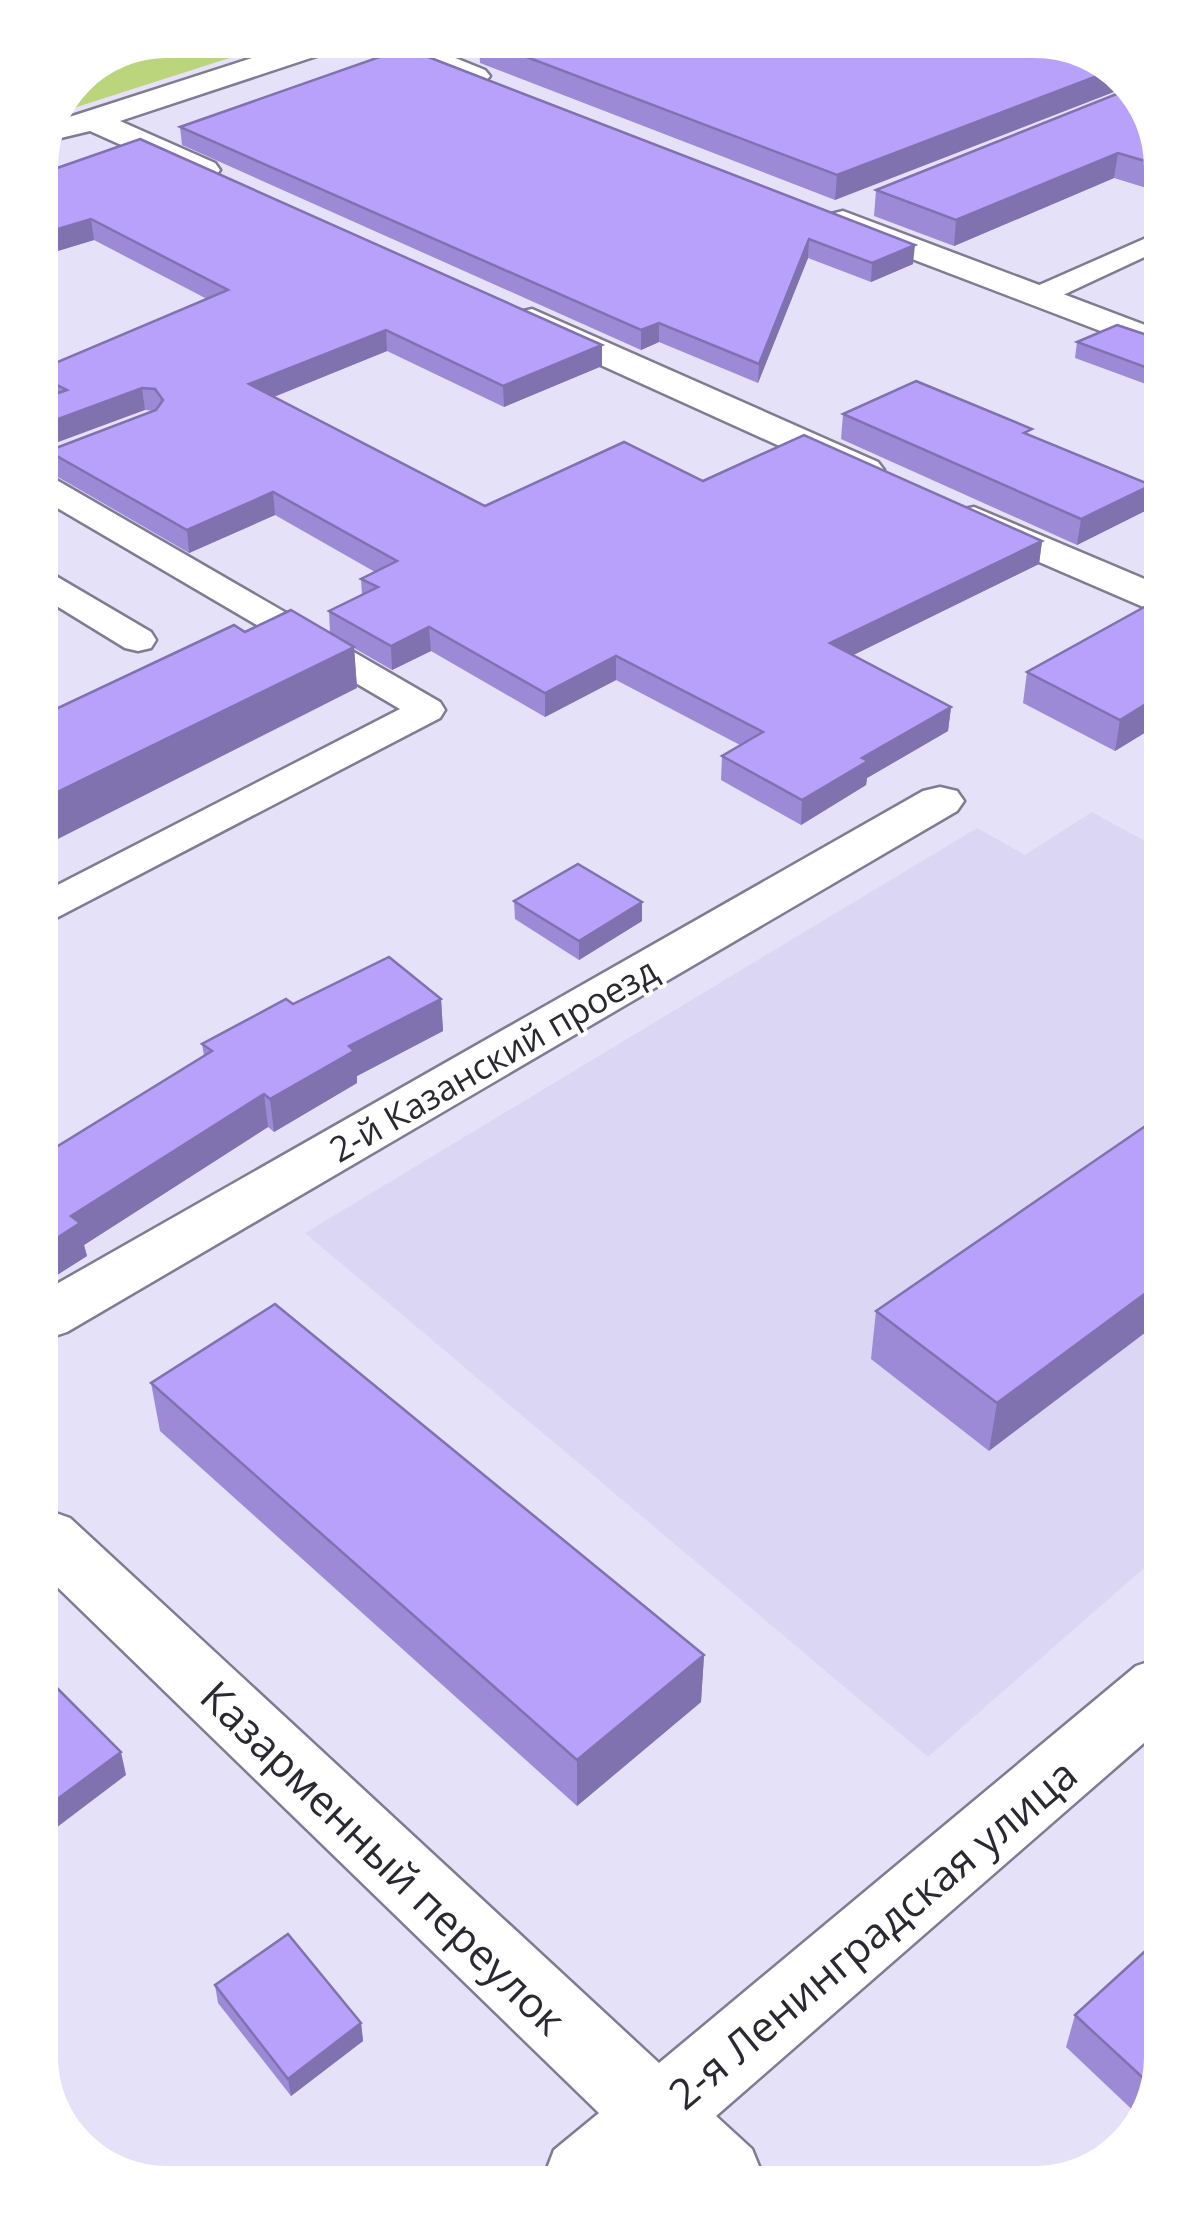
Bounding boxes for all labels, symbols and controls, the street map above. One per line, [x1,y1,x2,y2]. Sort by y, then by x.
street label: 2-й Казанский проезд [321,946,665,1172]
street label: Казарменный переулок [189,1667,579,2047]
street label: 2-я Ленинградская улица [656,1745,1088,2121]

